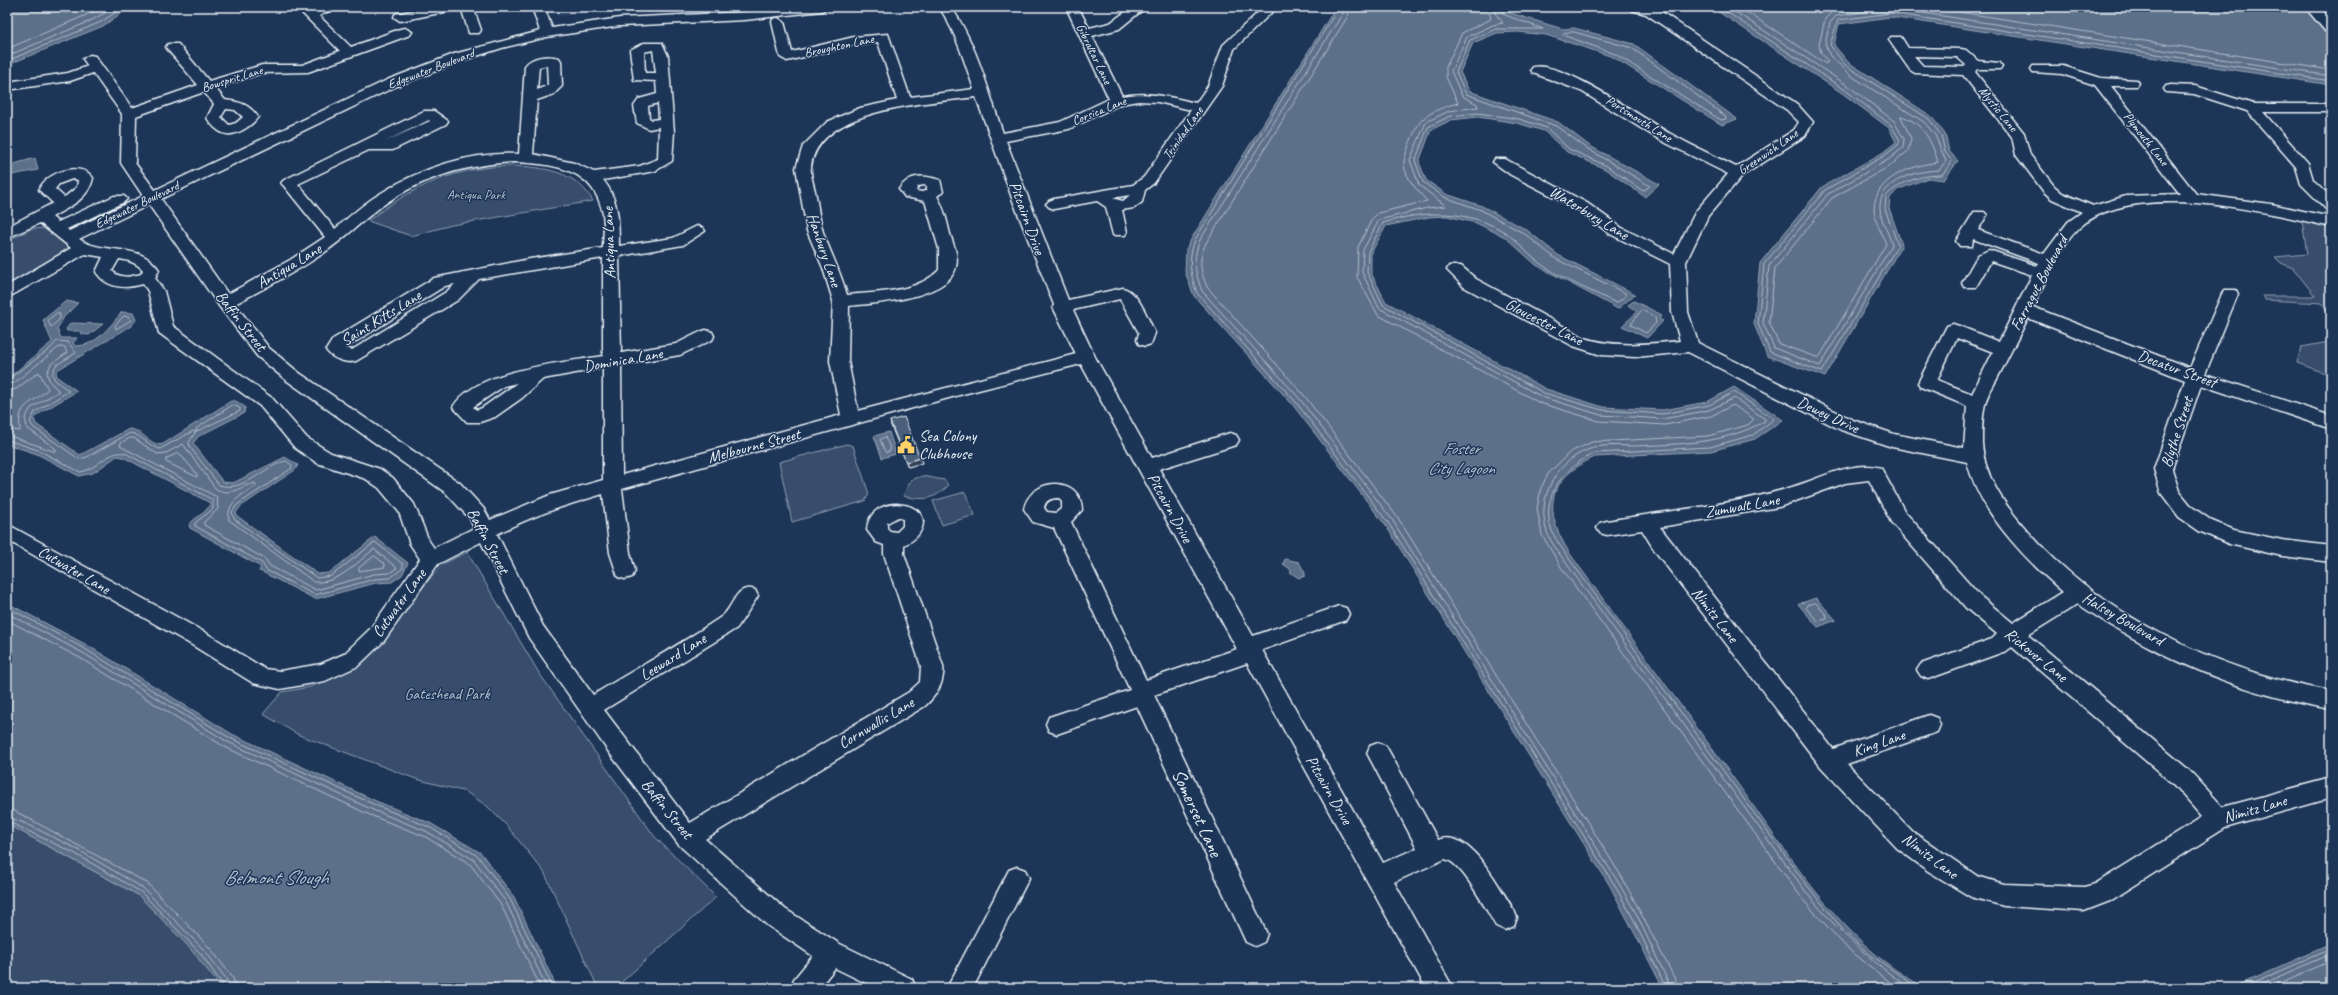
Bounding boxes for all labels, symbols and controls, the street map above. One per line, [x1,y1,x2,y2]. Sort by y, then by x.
street label: Gibraltar Lane [1072,21,1116,88]
street label: Broughton Lane [803,31,876,61]
street label: Edgewater Boulevard [385,44,478,93]
street label: Bowsprit Lane [200,62,265,96]
street label: Mystic Lane [1975,83,2022,135]
street label: Portsmouth Lane [1603,92,1676,146]
street label: Corsica Lane [1070,93,1129,129]
street label: Trinidad Lane [1159,103,1207,162]
street label: Plymouth Lane [2120,109,2172,170]
street label: Greenwich Lane [1735,125,1802,178]
street label: Edgewater Boulevard [92,177,183,232]
street label: Pitcairn Drive [1005,179,1050,259]
street label: Waterbury Lane [1546,182,1634,245]
park label: Antiqua Park [447,187,506,203]
street label: Antiqua Lane [598,205,620,279]
street label: Hanbury Lane [802,210,847,291]
street label: Farragut Boulevard [2006,230,2074,334]
street label: Antiqua Lane [253,238,327,293]
street label: Saint Kitts Lane [337,284,426,351]
street label: Baffin Street [211,287,272,357]
street label: Gloucester Lane [1502,294,1588,351]
street label: Dominica Lane [582,343,666,377]
street label: Decatur Street [2135,346,2222,393]
street label: Dewey Drive [1794,392,1864,439]
street label: Blythe Street [2156,393,2198,470]
street label: Melbourne Street [706,424,804,468]
place label: Sea Colony Clubhouse [919,426,978,464]
public building icon: Sea Colony Clubhouse [896,435,916,455]
water label: Foster City Lagoon [1428,438,1496,479]
street label: Pitcairn Drive [1143,470,1198,548]
street label: Zumwalt Lane [1703,489,1782,522]
street label: Baffin Street [462,505,514,579]
street label: Cutwater Lane [35,541,115,599]
street label: Cutwater Lane [368,563,432,641]
street label: Nimitz Lane [1687,583,1744,648]
street label: Halsey Boulevard [2079,588,2170,652]
street label: Rickover Lane [2001,624,2073,688]
street label: Leeward Lane [636,628,711,685]
park label: Gateshead Park [405,684,491,704]
street label: Cornwallis Lane [835,692,919,753]
street label: King Lane [1850,724,1909,761]
street label: Pitcairn Drive [1301,752,1358,830]
street label: Somerset Lane [1166,765,1229,862]
street label: Baffin Street [637,775,698,844]
street label: Nimitz Lane [2221,790,2291,828]
street label: Nimitz Lane [1898,829,1963,885]
water label: Belmont Slough [224,865,330,890]

